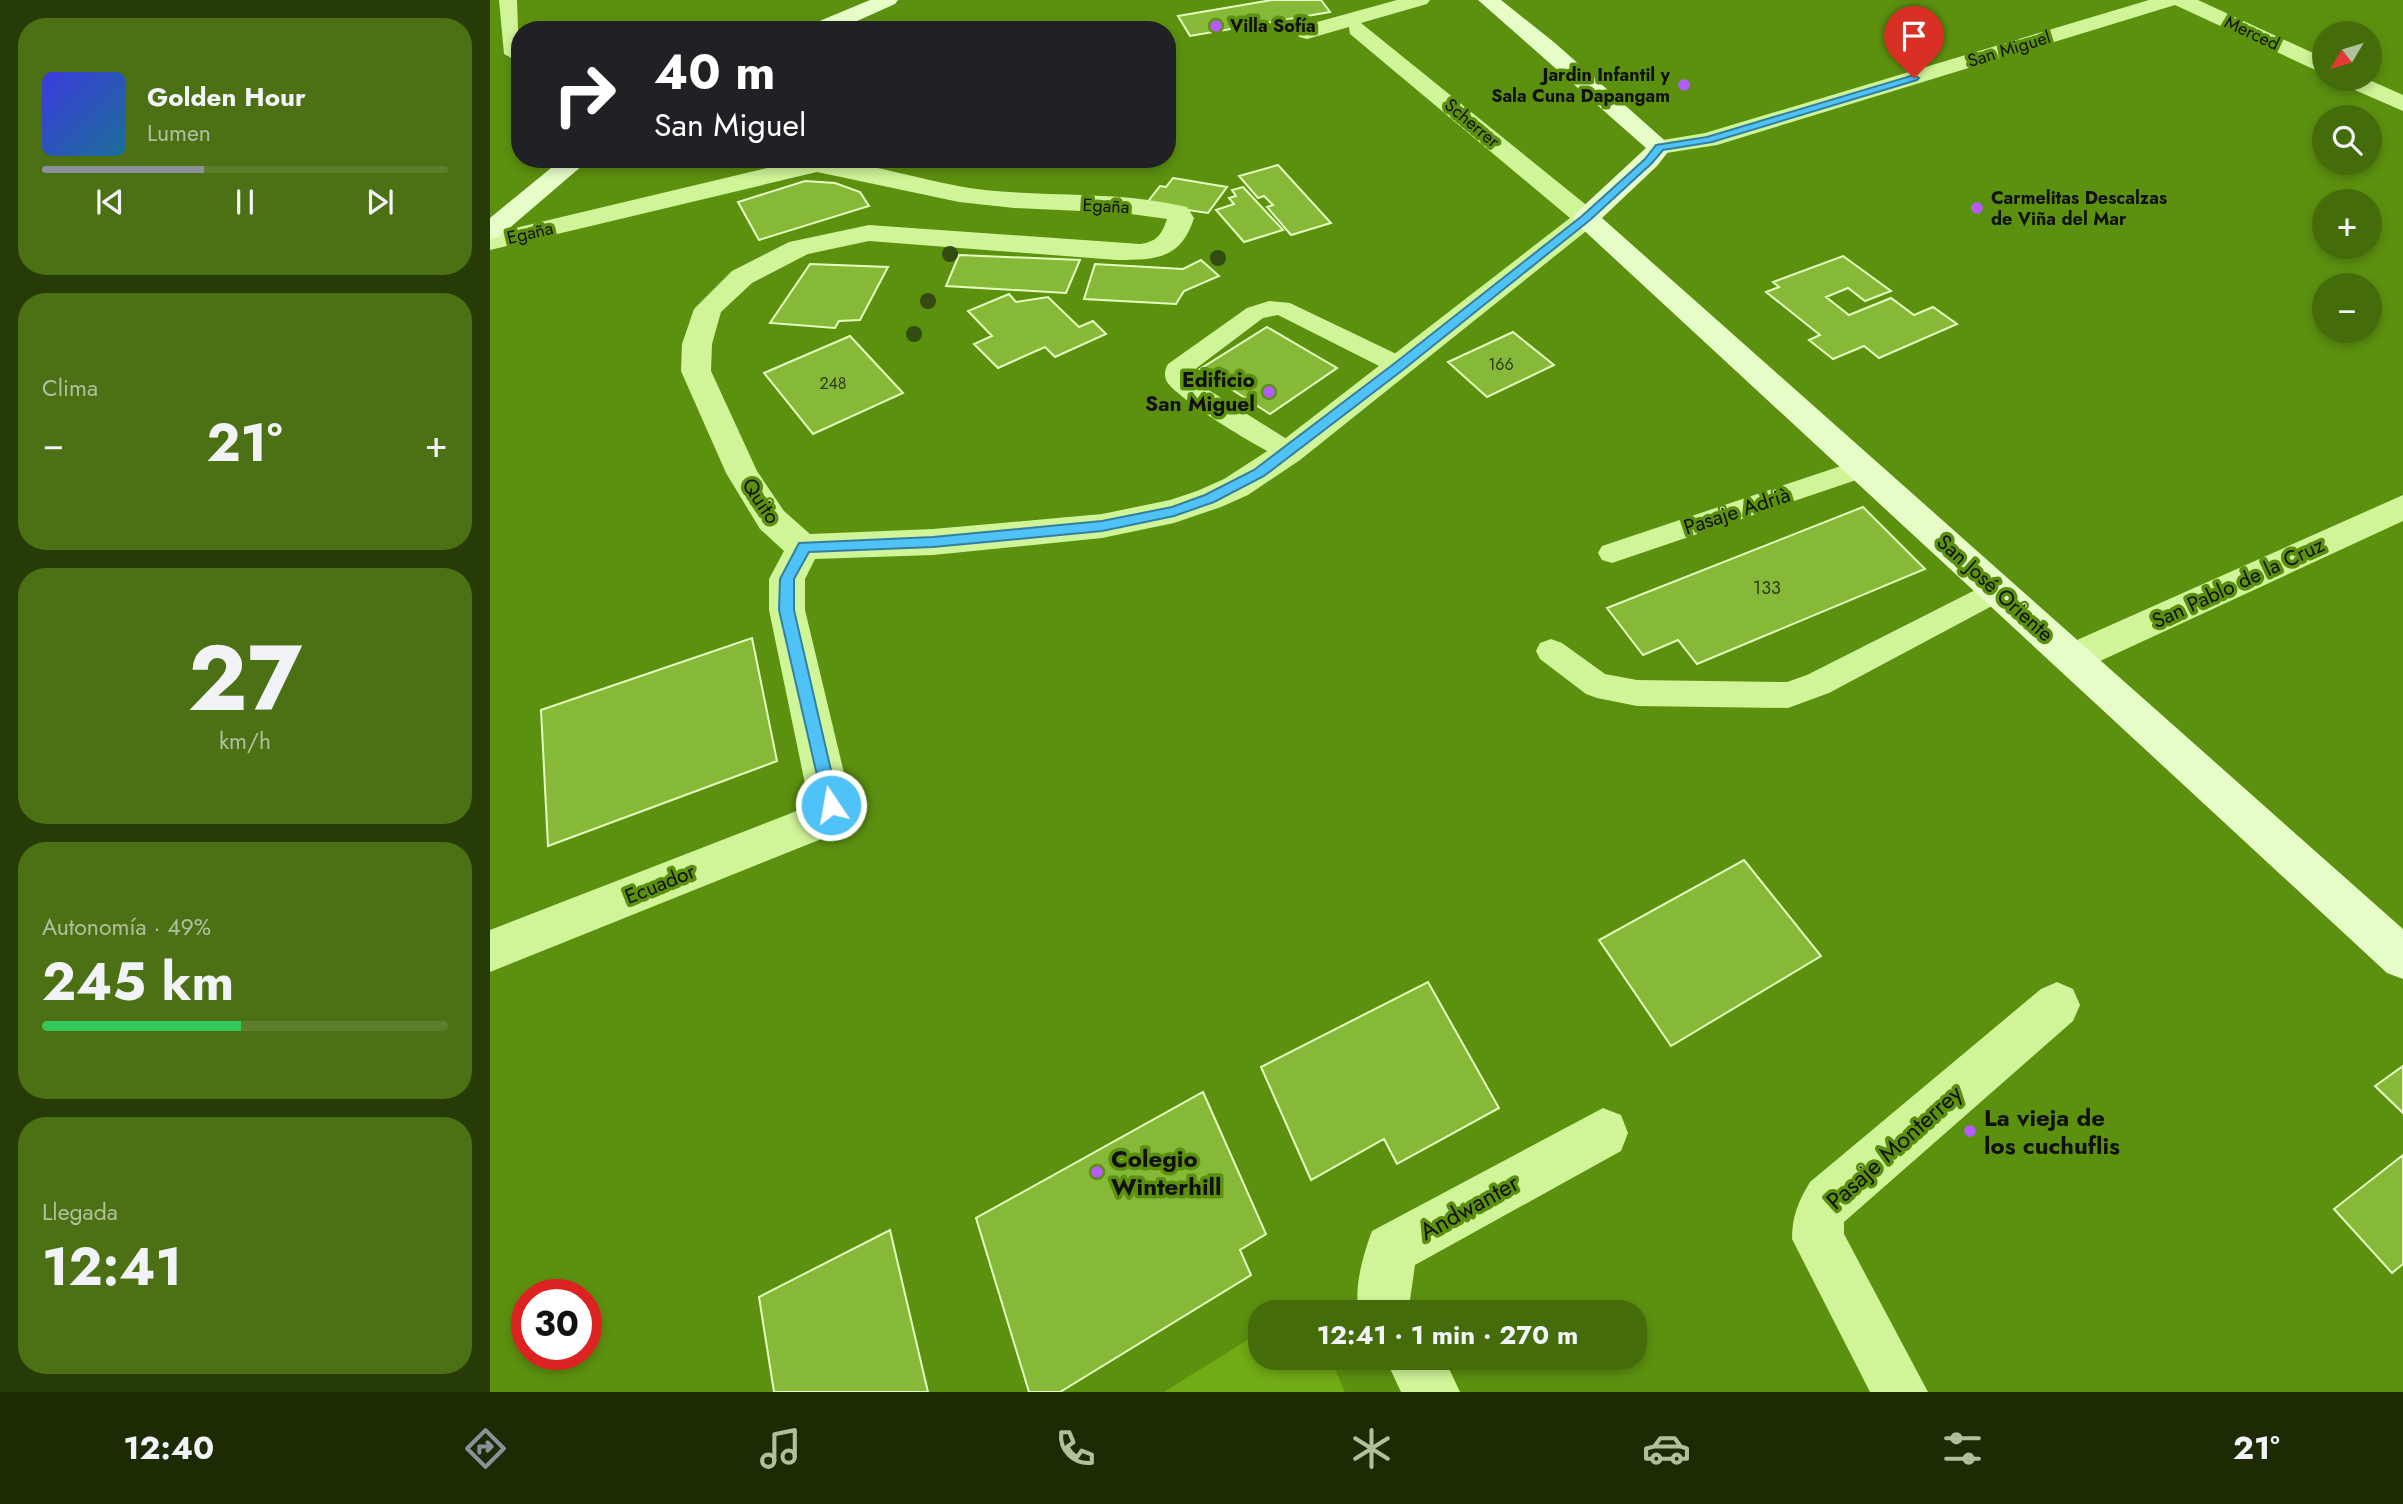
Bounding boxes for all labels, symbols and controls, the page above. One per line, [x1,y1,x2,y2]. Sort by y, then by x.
pin [1884,6,1944,78]
street label: Merced [2220,9,2284,57]
place label: Villa Sofía [1229,13,1316,39]
icon: arrive [1895,17,1933,55]
marker: Villa Sofía [1208,18,1224,34]
north arrow [2312,21,2382,91]
map controls [2312,21,2382,343]
street label: San Miguel [1964,24,2054,74]
text: 40 m [654,37,776,107]
icon: right [539,49,630,140]
place label: Jardin Infantil y Sala Cuna Dapangam [1491,62,1671,109]
marker: Jardin Infantil y Sala Cuna Dapangam [1676,77,1692,93]
text: Golden Hour [147,78,306,116]
street label: Scherrer [1439,92,1506,154]
text: San Miguel [654,102,806,148]
button: search [2312,105,2382,175]
text: Lumen [147,116,211,150]
icon: previous [91,183,129,221]
icon: pause [226,183,264,221]
icon: next [361,183,399,221]
place label: Carmelitas Descalzas de Viña del Mar [1991,185,2167,232]
button: + [2312,189,2382,259]
street label: Egaña [1082,192,1130,220]
marker: Carmelitas Descalzas de Viña del Mar [1969,200,1985,216]
street label: Egaña [504,215,556,251]
button: − [2312,273,2382,343]
house number: 166 [1488,353,1514,376]
place label: Edificio San Miguel [1145,365,1255,419]
text: Clima [42,371,98,405]
house number: 248 [819,372,847,395]
marker: Edificio San Miguel [1261,384,1277,400]
text: 21° [207,405,283,481]
text: − [42,416,64,471]
text: + [425,416,448,471]
street label: Quito [735,472,787,530]
street label: Pasaje Adrià [1680,480,1794,542]
street label: San José Oriente [1930,527,2060,649]
street label: San Pablo de la Cruz [2147,530,2329,636]
house number: 133 [1753,575,1781,601]
text: 27 [188,613,302,744]
text: km/h [219,724,271,758]
position arrow [794,768,868,842]
street label: Ecuador [620,856,700,912]
text: Autonomía · 49% [42,910,211,944]
text: 245 km [42,944,234,1020]
street label: Pasaje Monterrey [1818,1076,1970,1218]
place label: La vieja de los cuchuflis [1984,1100,2120,1163]
marker: La vieja de los cuchuflis [1962,1123,1978,1139]
place label: Colegio Winterhill [1111,1141,1221,1204]
marker: Colegio Winterhill [1089,1164,1105,1180]
street label: Andwanter [1413,1165,1526,1249]
text: Llegada [42,1195,118,1229]
text: 12:41 [42,1229,182,1305]
speed limit sign: 30 [511,1279,602,1370]
text: 12:41 · 1 min · 270 m [1317,1316,1578,1354]
icon: directions [461,1424,510,1473]
icon: music [756,1424,805,1473]
icon: phone [1051,1424,1100,1473]
icon: climate [1347,1424,1396,1473]
icon: car [1642,1424,1691,1473]
icon: filters [1938,1424,1987,1473]
text: 12:40 [123,1425,214,1471]
text: 21° [2233,1425,2280,1471]

